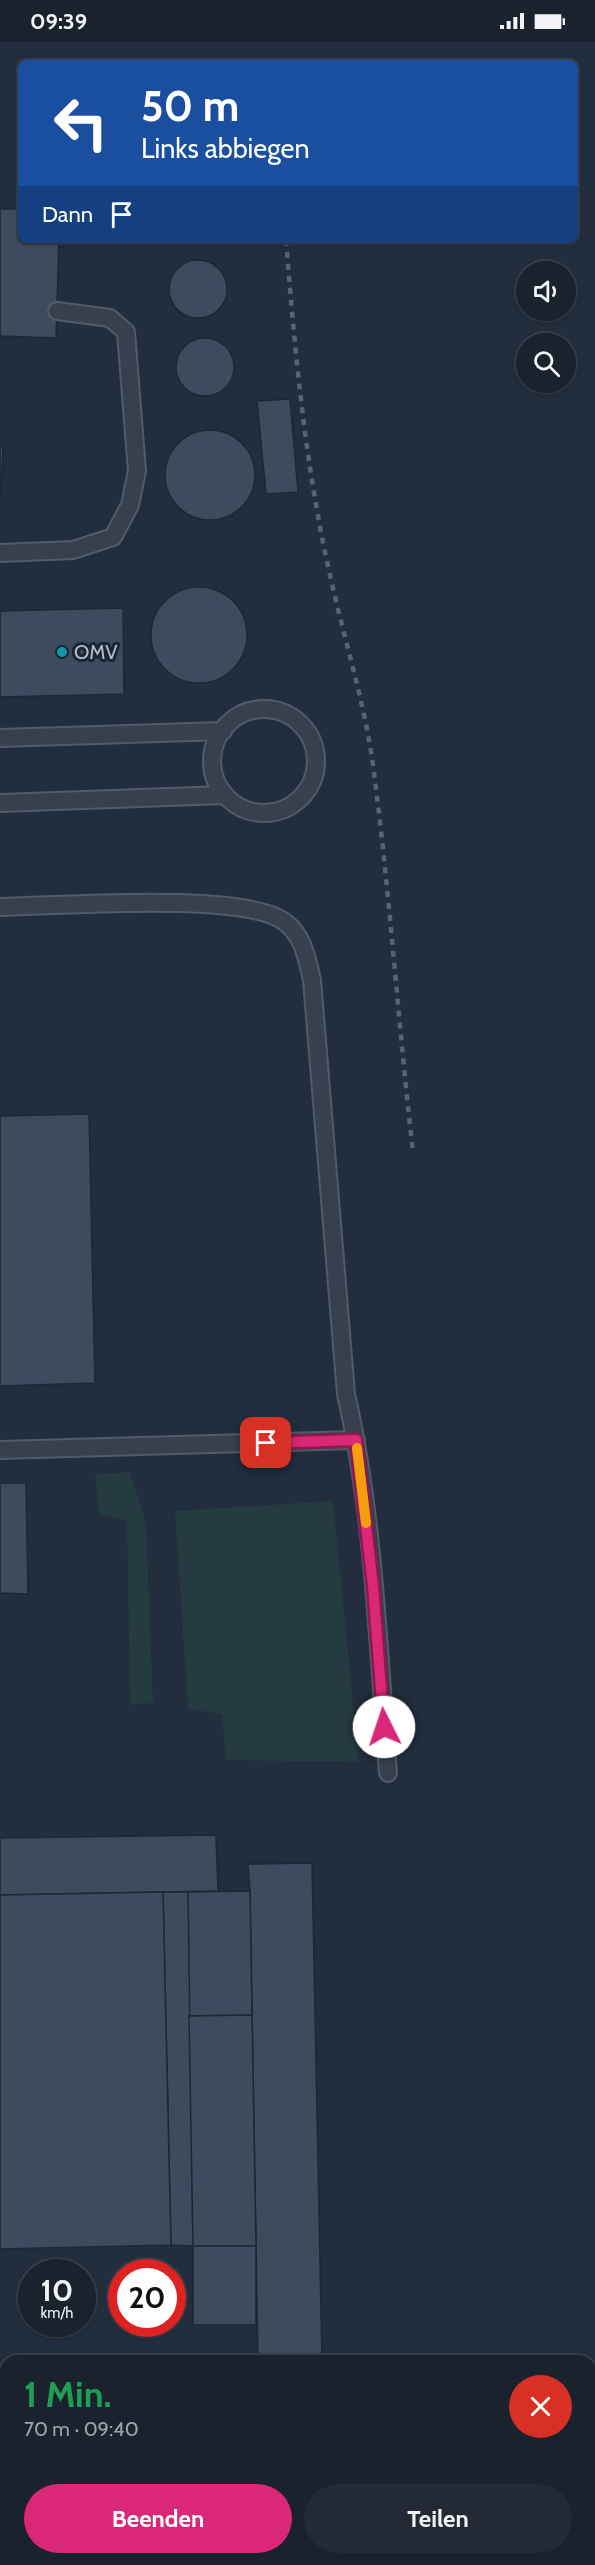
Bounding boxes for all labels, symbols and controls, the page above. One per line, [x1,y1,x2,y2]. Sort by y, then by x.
text: 09:39 [30,8,87,35]
text: 50 m [141,80,239,132]
icon: left [42,84,120,162]
text: Links abbiegen [141,132,310,165]
icon: arrive [105,198,138,231]
text: Dann [42,201,93,228]
map controls [516,261,576,393]
button: sound [516,261,576,321]
button: search [516,333,576,393]
place label: OMV [74,640,118,664]
marker: OMV [55,645,69,659]
pin [240,1417,291,1468]
icon: arrive [249,1426,282,1459]
position arrow [352,1695,416,1759]
speed limit sign: 20 [108,2259,186,2337]
text: 10 [41,2272,73,2309]
text: km/h [41,2304,73,2322]
text: 1 Min. [24,2372,112,2416]
button: close [509,2375,572,2438]
text: 70 m · 09:40 [24,2417,139,2441]
button: Beenden [24,2484,292,2553]
button: Teilen [304,2484,572,2553]

